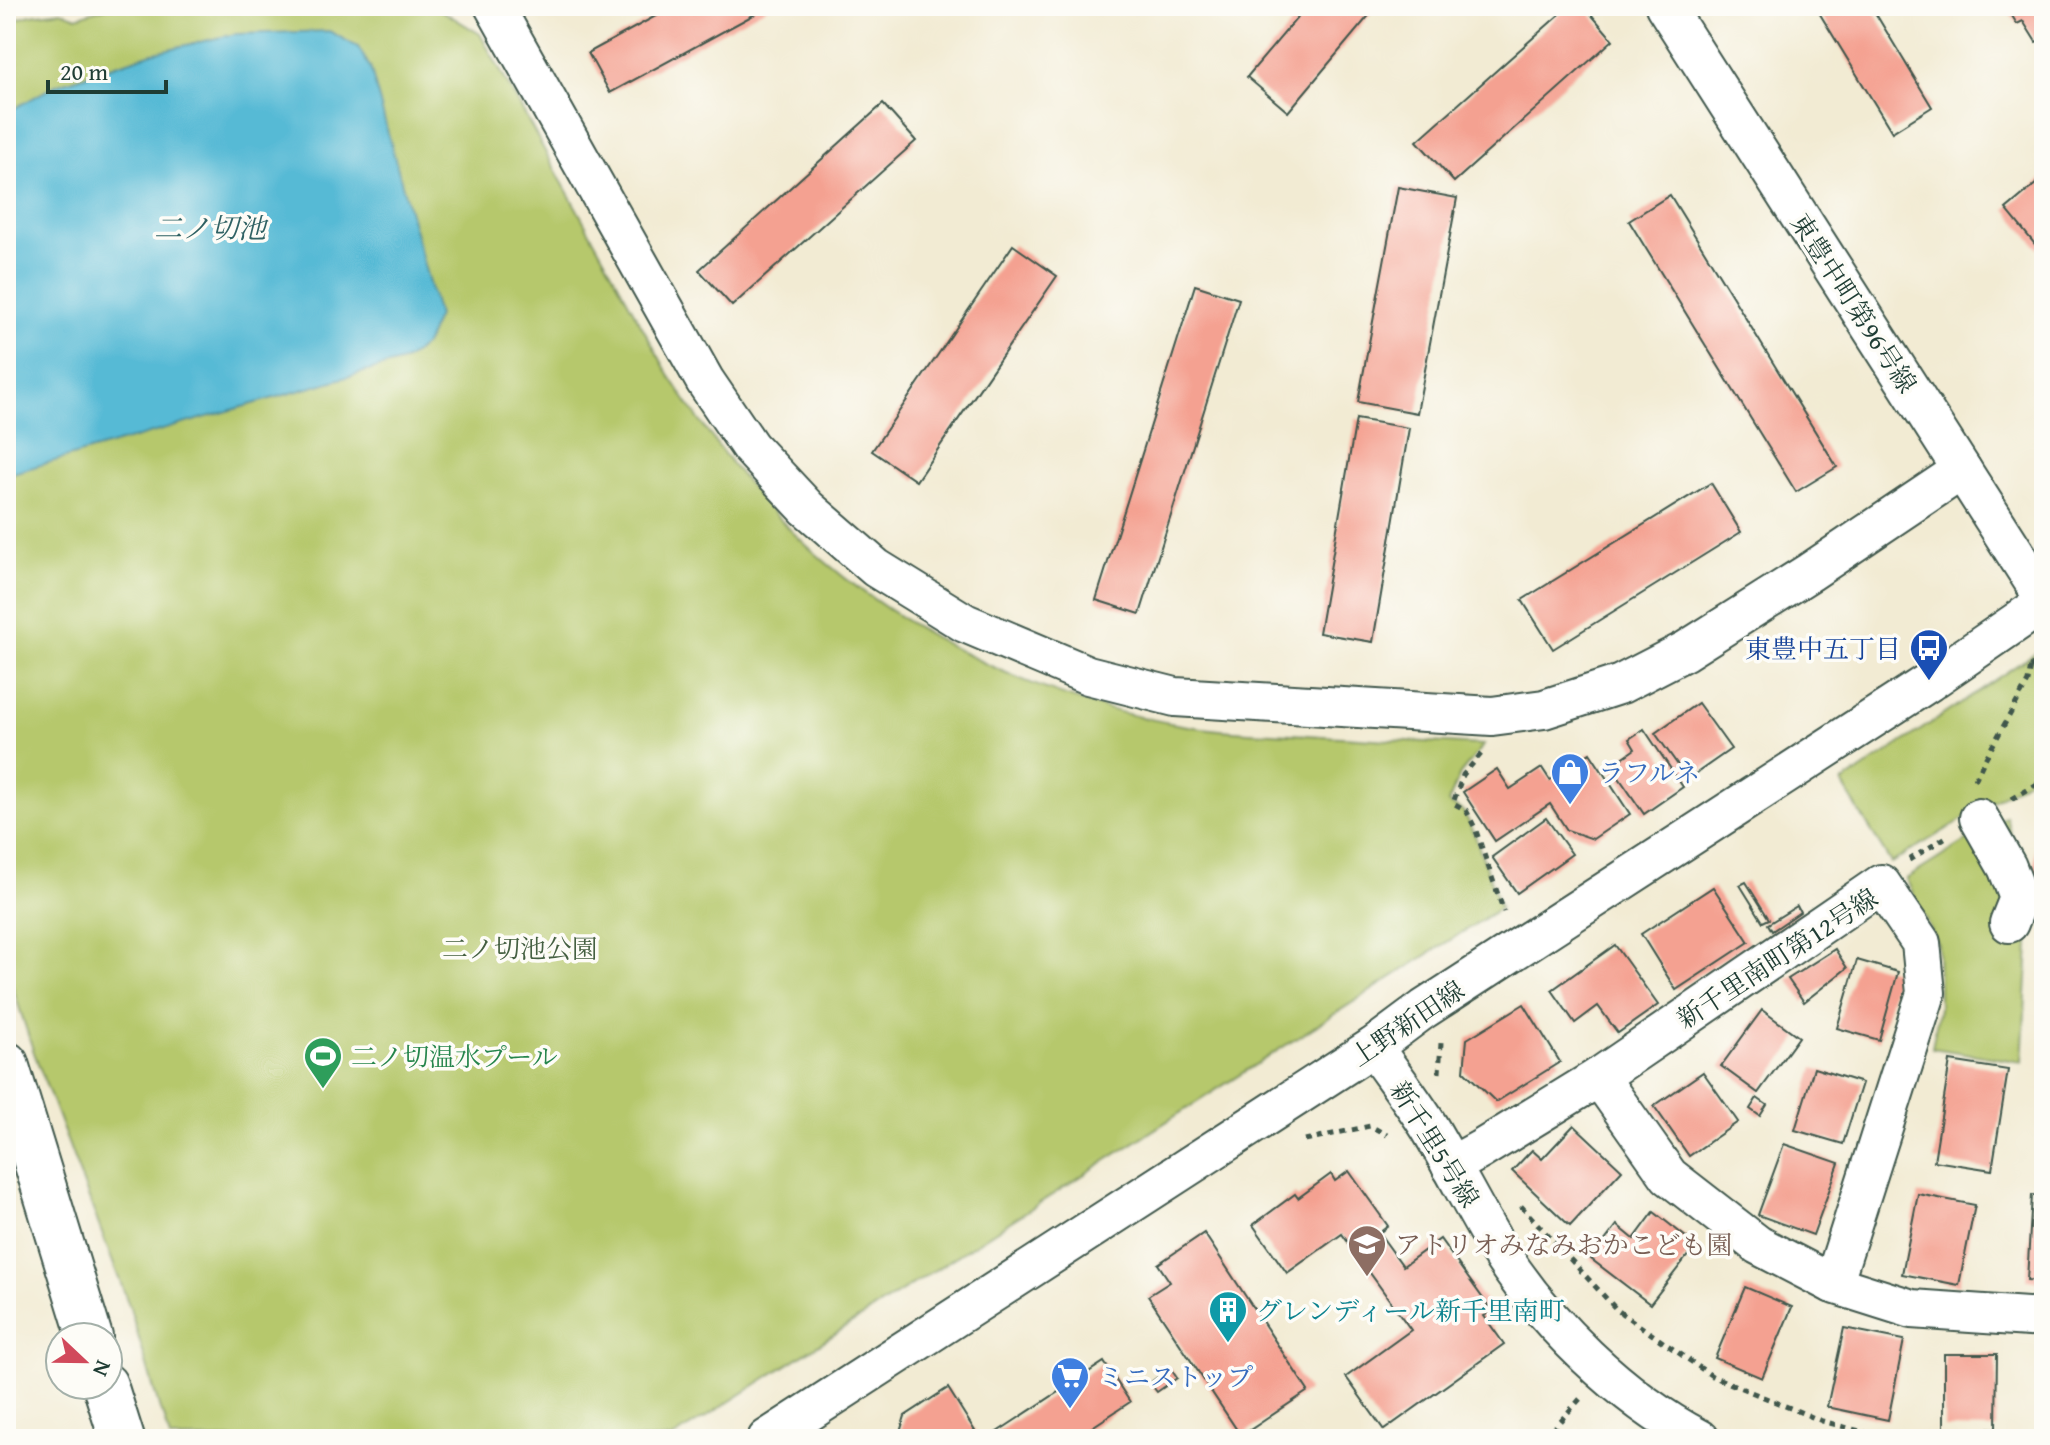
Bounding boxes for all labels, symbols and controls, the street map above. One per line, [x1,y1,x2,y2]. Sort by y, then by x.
scale bar [48,44,166,94]
text: 20 m [60,54,108,89]
street label: 東豊中町第96号線 [1781,206,1927,400]
water label: 二ノ切池 [154,207,269,248]
bus stop icon: 東豊中五丁目 [1908,627,1950,682]
place label: 東豊中五丁目 [1745,629,1901,668]
shop icon: ラフルネ [1549,751,1591,806]
place label: ラフルネ [1598,753,1700,792]
street label: 新千里南町第12号線 [1669,878,1885,1038]
park label: 二ノ切池公園 [442,929,598,968]
street label: 上野新田線 [1342,970,1472,1076]
sports icon: 二ノ切温水プール [302,1035,344,1090]
place label: 二ノ切温水プール [351,1037,558,1076]
street label: 新千里5号線 [1381,1073,1489,1215]
school or university icon: アトリオみなみおかこども園 [1346,1223,1388,1278]
place label: アトリオみなみおかこども園 [1395,1225,1733,1264]
building icon: グレンディール新千里南町 [1207,1289,1249,1344]
place label: グレンディール新千里南町 [1256,1291,1565,1330]
north arrow [44,1321,124,1401]
supermarket icon: ミニストップ [1049,1355,1091,1410]
text: N [85,1356,120,1382]
place label: ミニストップ [1098,1357,1253,1396]

